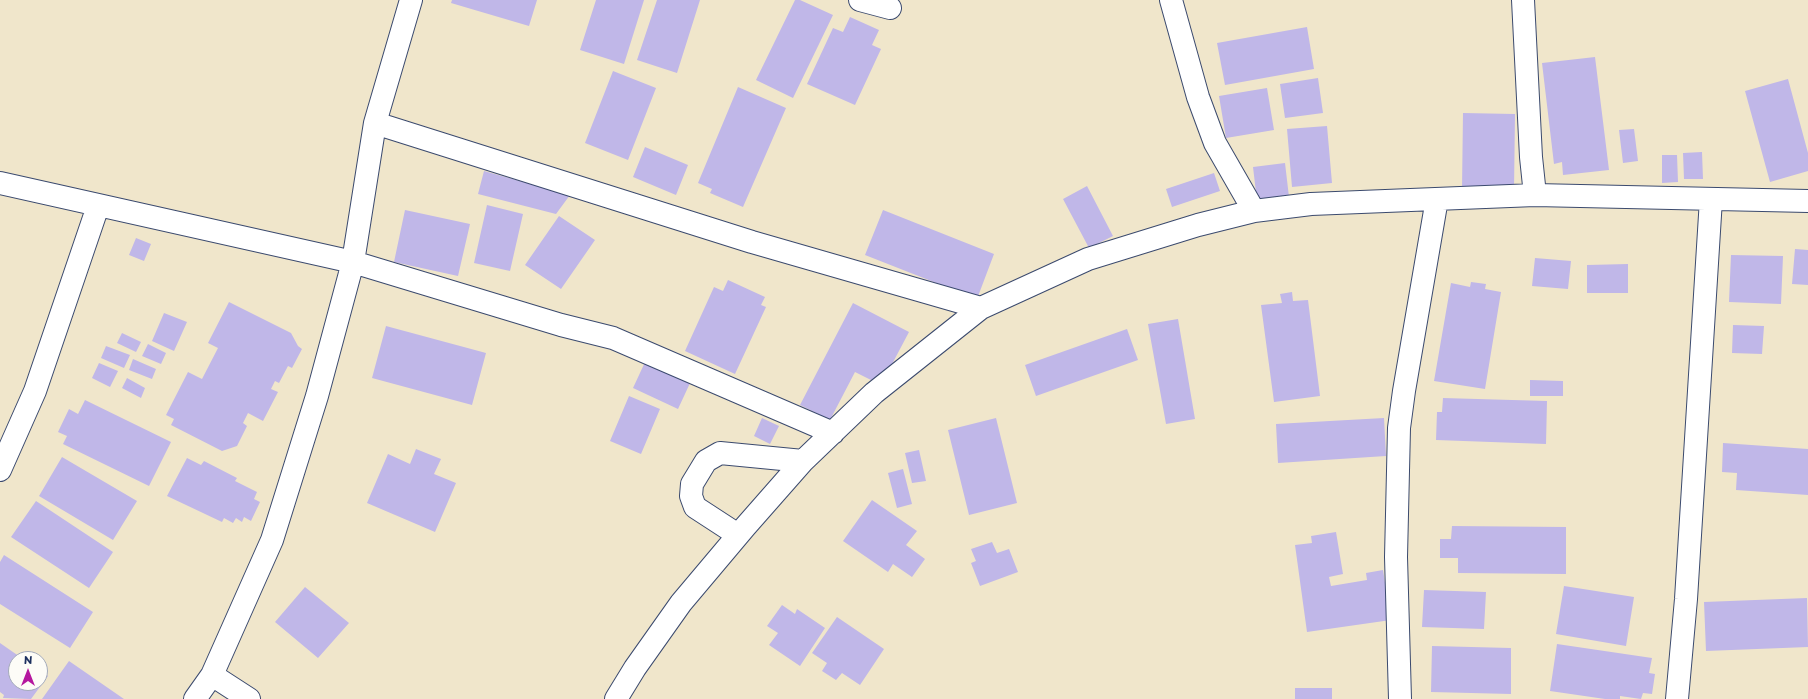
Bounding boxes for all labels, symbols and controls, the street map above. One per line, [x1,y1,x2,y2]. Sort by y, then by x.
north arrow [8,651,48,691]
text: N [24,651,32,668]

